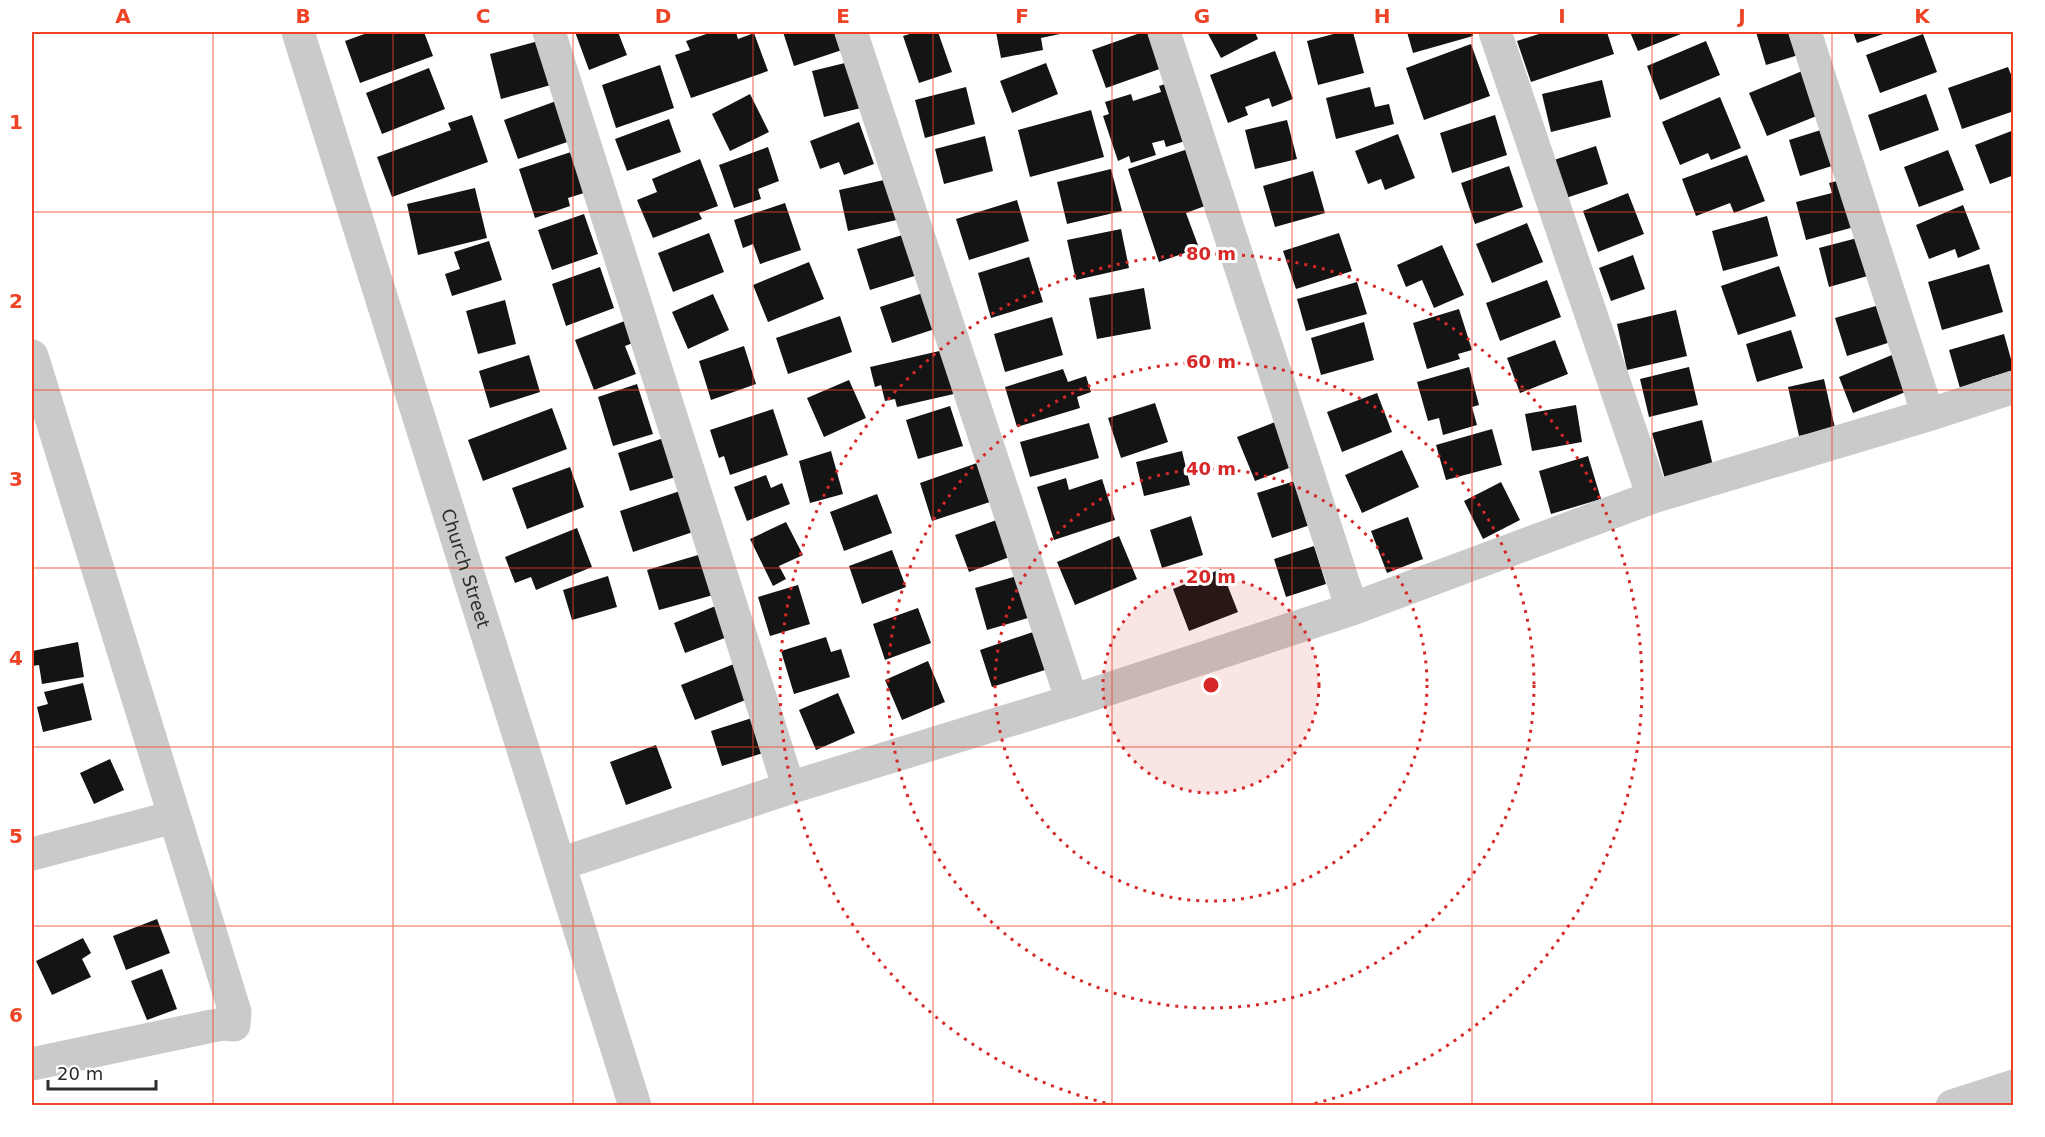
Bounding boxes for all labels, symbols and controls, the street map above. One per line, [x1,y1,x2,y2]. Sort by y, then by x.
text: A [115,4,131,28]
text: B [295,4,311,28]
text: C [476,4,490,28]
text: D [655,4,671,28]
text: E [836,4,850,28]
text: F [1015,4,1029,28]
text: G [1194,4,1210,28]
text: H [1374,4,1390,28]
text: I [1558,4,1566,28]
text: J [1736,4,1746,28]
text: K [1914,4,1931,28]
text: 1 [9,110,23,134]
text: 80 m [1186,243,1236,264]
text: 2 [9,289,23,313]
text: 60 m [1186,351,1236,372]
text: 40 m [1186,458,1236,479]
text: 3 [9,467,23,491]
street label: Church Street [438,506,495,631]
text: 20 m [1186,566,1236,587]
text: 4 [9,646,23,670]
centre of rings [1201,675,1221,695]
text: 5 [9,824,23,848]
text: 6 [9,1003,23,1027]
scale bar [48,1053,156,1091]
text: 20 m [57,1063,103,1084]

